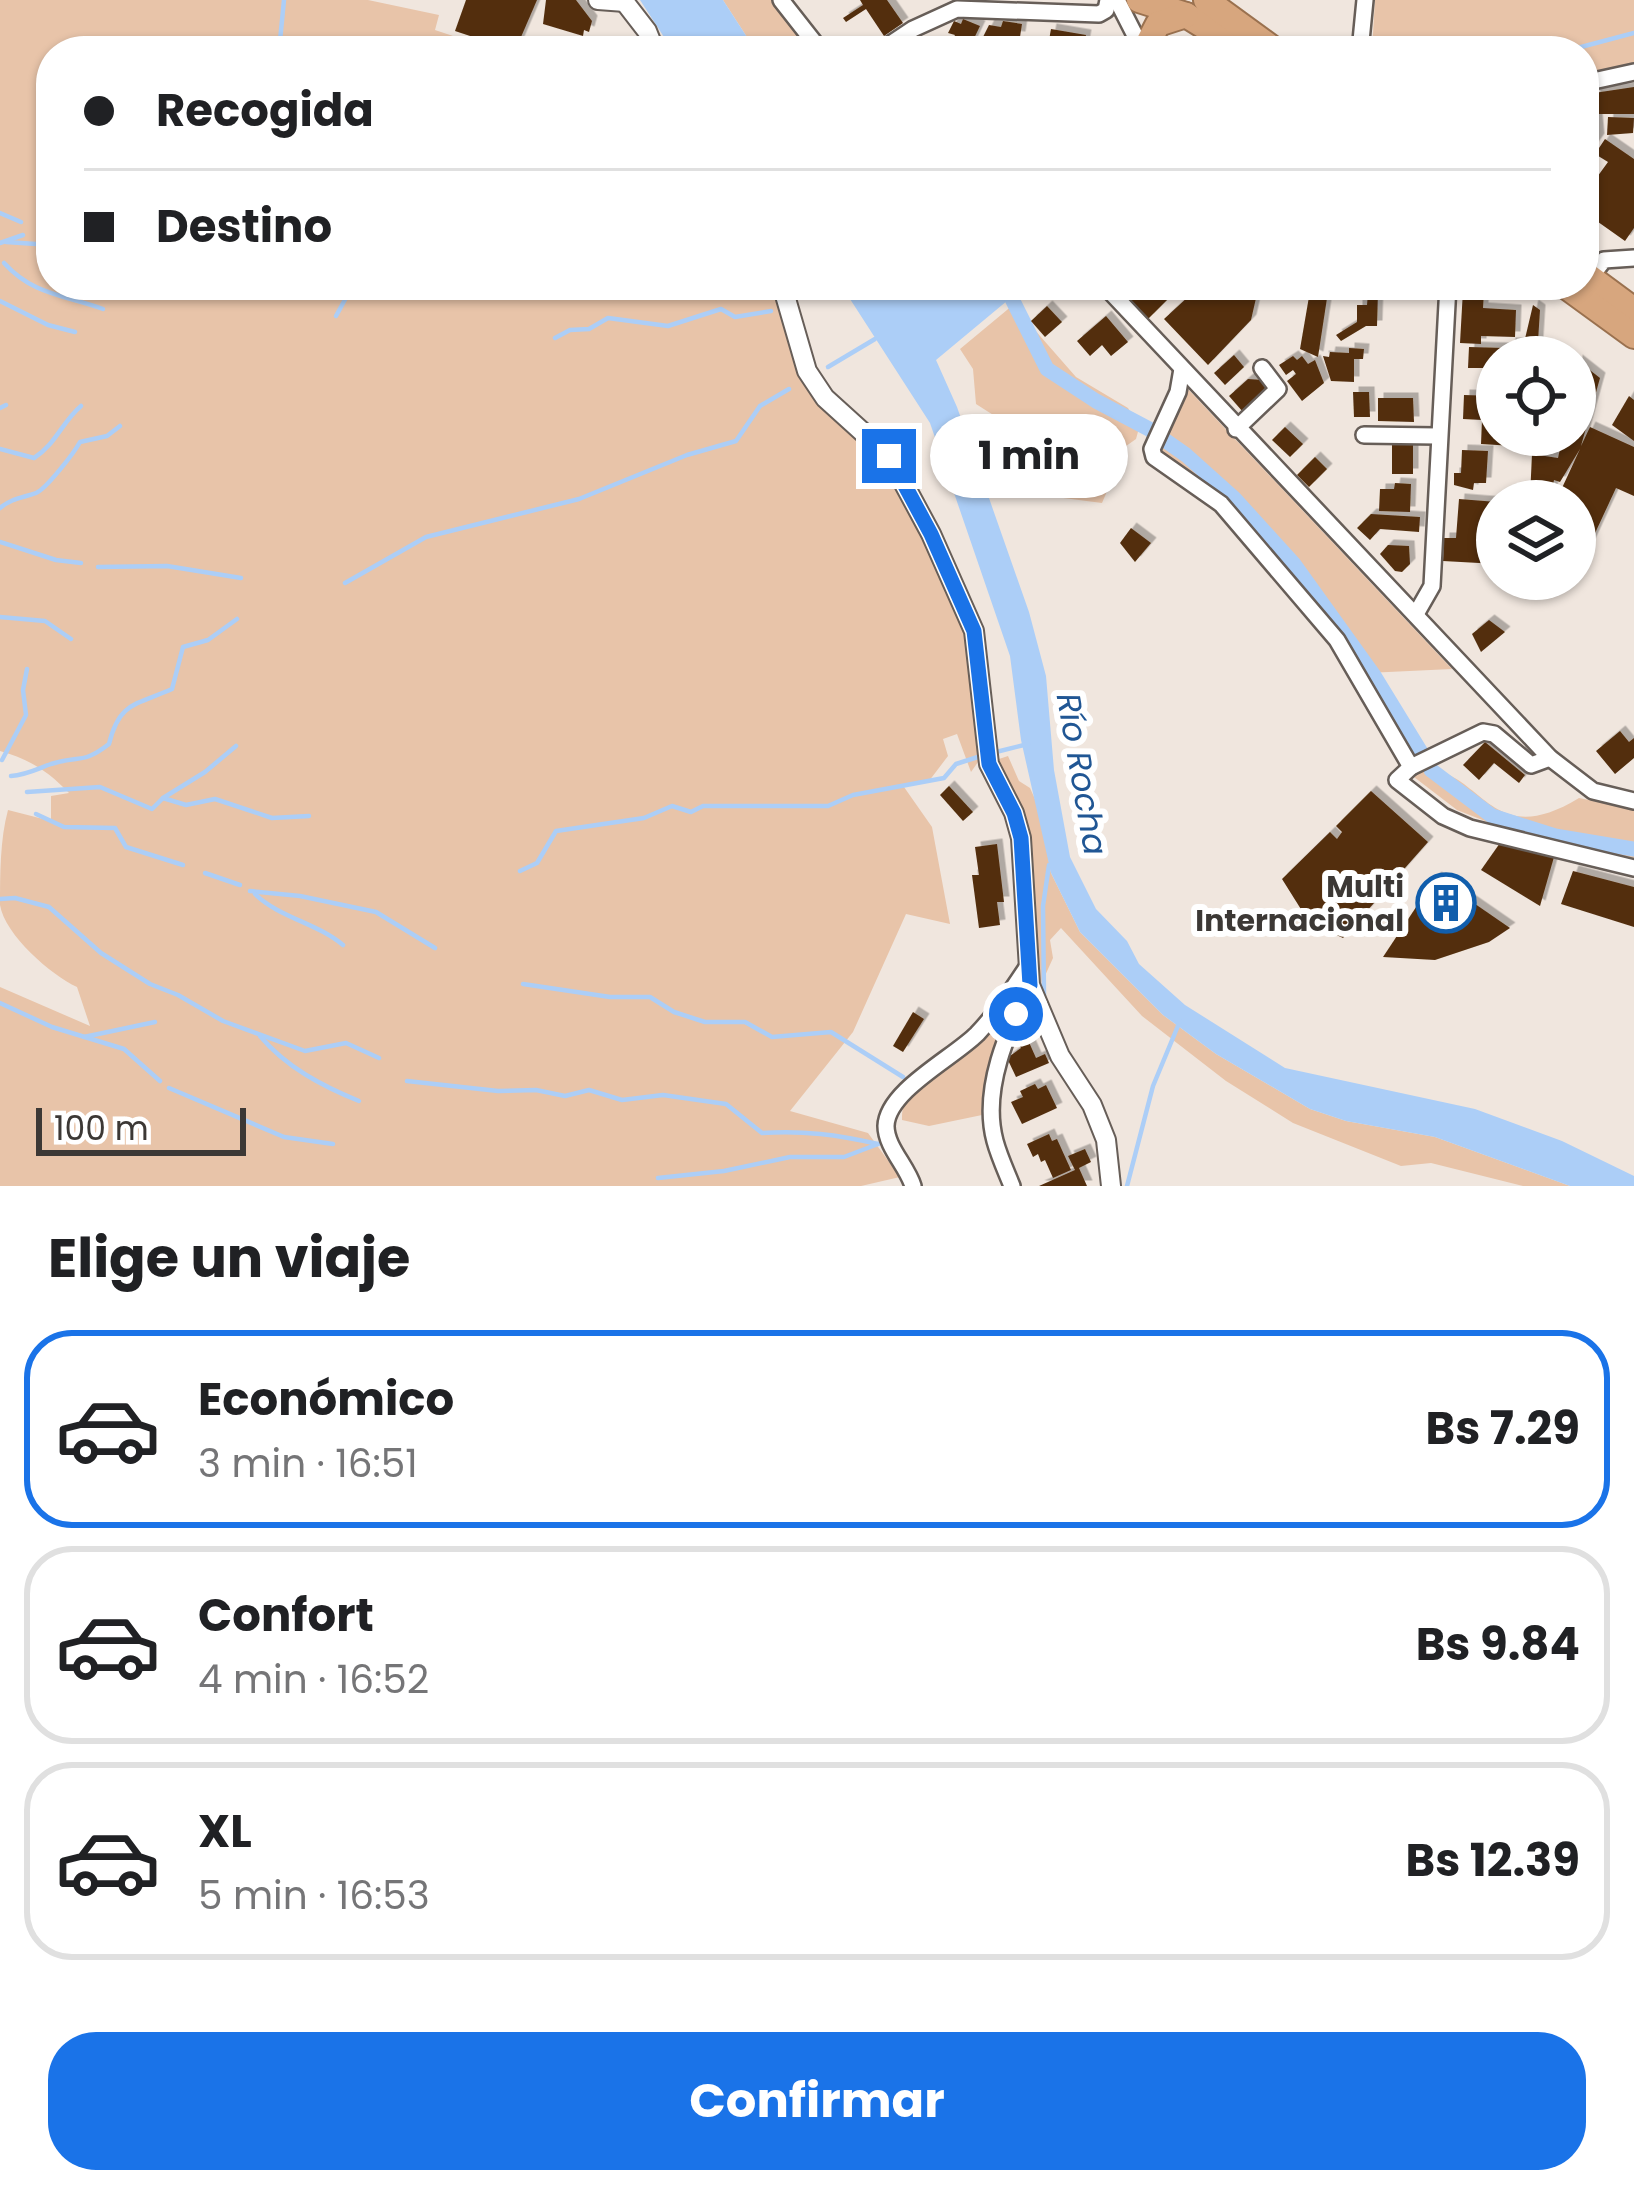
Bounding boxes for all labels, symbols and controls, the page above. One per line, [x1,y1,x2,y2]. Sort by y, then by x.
text: Recogida [156,79,374,142]
text: Destino [156,195,332,258]
map controls [1476,336,1596,600]
button: locate [1476,336,1596,456]
callout: 1 min [931,414,1129,498]
text: 1 min [978,428,1080,483]
route end [862,429,916,483]
button: layers [1476,480,1596,600]
water label: Río Rocha [1045,689,1119,859]
place label: Multi Internacional [1195,865,1404,942]
building icon: Multi Internacional [1415,872,1477,934]
route start [989,987,1043,1041]
scale bar [36,1102,246,1155]
text: 100 m [54,1105,149,1152]
text: Elige un viaje [48,1220,410,1296]
text: Económico [198,1368,454,1431]
icon: car [54,1375,162,1483]
text: Bs 7.29 [1426,1397,1580,1460]
text: 3 min · 16:51 [198,1436,418,1491]
text: Confort [198,1584,374,1647]
icon: car [54,1591,162,1699]
text: Bs 9.84 [1416,1613,1580,1676]
text: 4 min · 16:52 [198,1652,429,1707]
text: XL [198,1800,252,1863]
icon: car [54,1807,162,1915]
text: Bs 12.39 [1405,1829,1580,1892]
text: 5 min · 16:53 [198,1868,430,1923]
button: Confirmar [48,2032,1586,2170]

